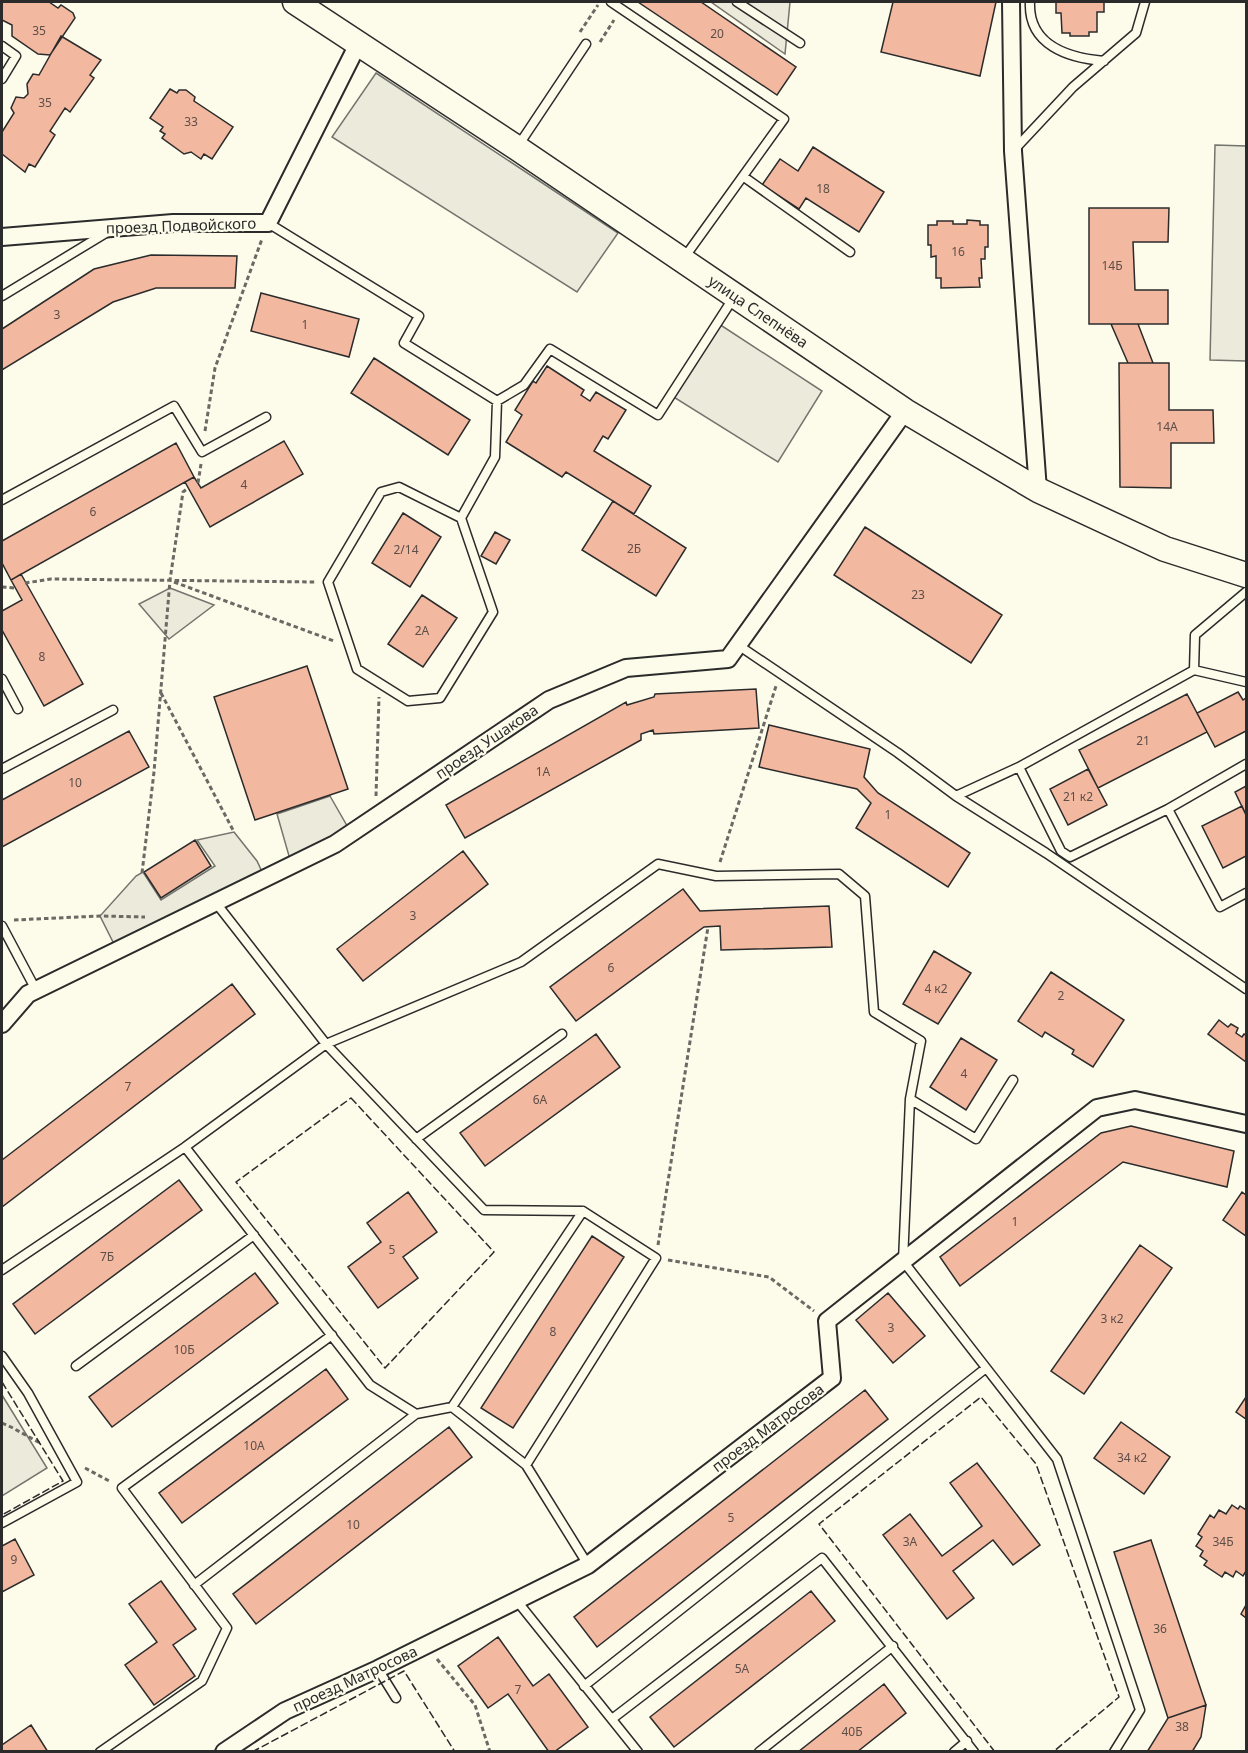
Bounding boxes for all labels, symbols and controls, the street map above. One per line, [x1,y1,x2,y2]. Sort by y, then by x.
house number: 35 [32,22,46,39]
house number: 20 [710,25,724,42]
house number: 35 [38,94,52,111]
house number: 33 [184,113,198,130]
house number: 18 [816,180,830,197]
street label: проезд Подвойского [105,212,257,238]
house number: 16 [951,243,965,260]
house number: 14Б [1101,257,1123,274]
street label: улица Слепнёва [705,270,812,352]
house number: 3 [54,306,61,323]
house number: 1 [302,316,308,333]
house number: 14А [1156,418,1178,435]
house number: 4 [241,476,248,493]
house number: 6 [90,503,97,520]
house number: 2Б [627,540,641,557]
house number: 2/14 [393,541,419,558]
house number: 23 [911,586,925,603]
house number: 2А [415,622,430,639]
house number: 8 [39,648,46,665]
street label: проезд Ушакова [431,699,542,783]
house number: 21 [1136,732,1150,749]
house number: 1А [536,763,551,780]
house number: 10 [68,774,82,791]
house number: 21 к2 [1063,788,1093,805]
house number: 1 [885,806,891,823]
house number: 3 [410,907,417,924]
house number: 6 [608,959,615,976]
house number: 4 к2 [924,980,948,997]
house number: 2 [1058,987,1065,1004]
house number: 4 [961,1065,968,1082]
house number: 7 [125,1078,132,1095]
house number: 6А [533,1091,548,1108]
house number: 1 [1012,1213,1018,1230]
house number: 5 [389,1241,396,1258]
house number: 7Б [100,1248,114,1265]
house number: 3 к2 [1100,1310,1124,1327]
house number: 3 [888,1319,895,1336]
house number: 8 [550,1323,557,1340]
house number: 10Б [173,1341,195,1358]
street label: проезд Матросова [707,1378,828,1476]
house number: 10А [243,1437,265,1454]
house number: 34 к2 [1117,1449,1147,1466]
house number: 5 [728,1509,735,1526]
house number: 10 [346,1516,360,1533]
house number: 3А [903,1533,918,1550]
house number: 34Б [1212,1533,1234,1550]
house number: 9 [11,1551,18,1568]
house number: 36 [1153,1620,1167,1637]
street label: проезд Матросова [289,1640,420,1716]
house number: 5А [735,1660,750,1677]
house number: 7 [515,1681,522,1698]
house number: 38 [1175,1718,1189,1735]
house number: 40Б [841,1723,863,1740]

